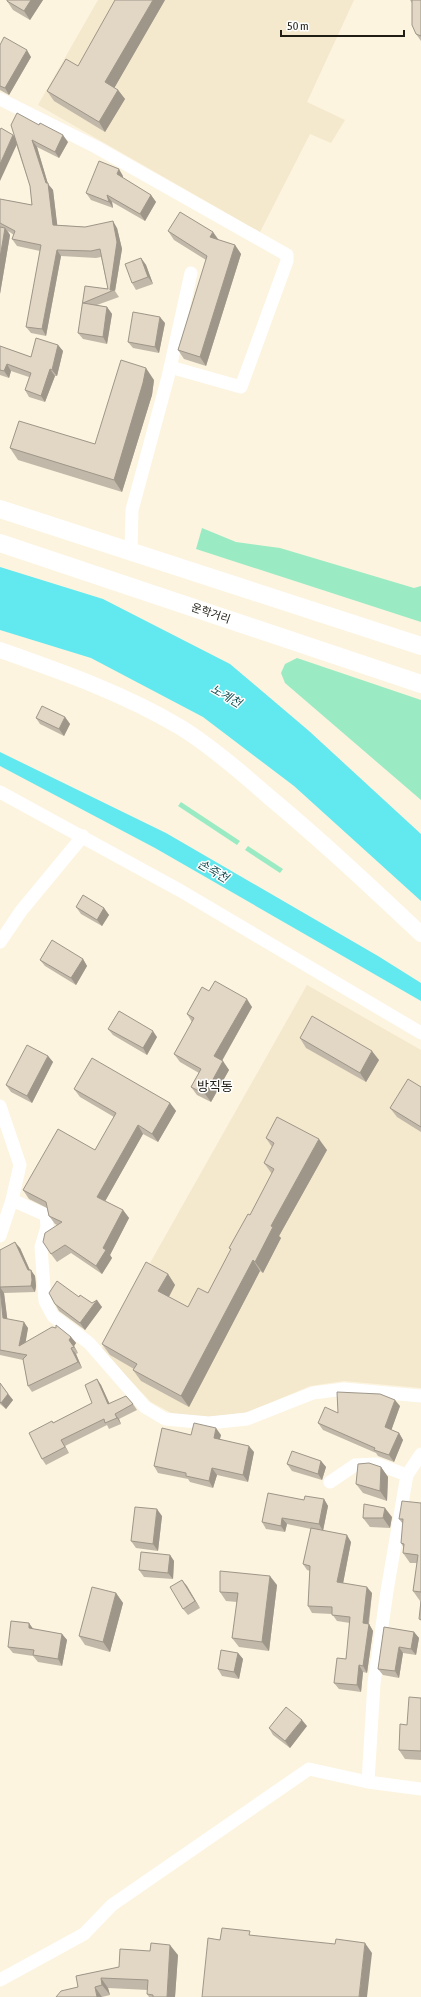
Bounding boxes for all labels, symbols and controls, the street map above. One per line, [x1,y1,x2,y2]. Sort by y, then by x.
scale bar [281,12,404,38]
text: 50 m [287,19,309,33]
street label: 운학거리 [190,601,232,625]
water label: 노계천 [208,682,246,711]
water label: 손죽천 [195,857,233,886]
district label: 방직동 [197,1079,233,1094]

